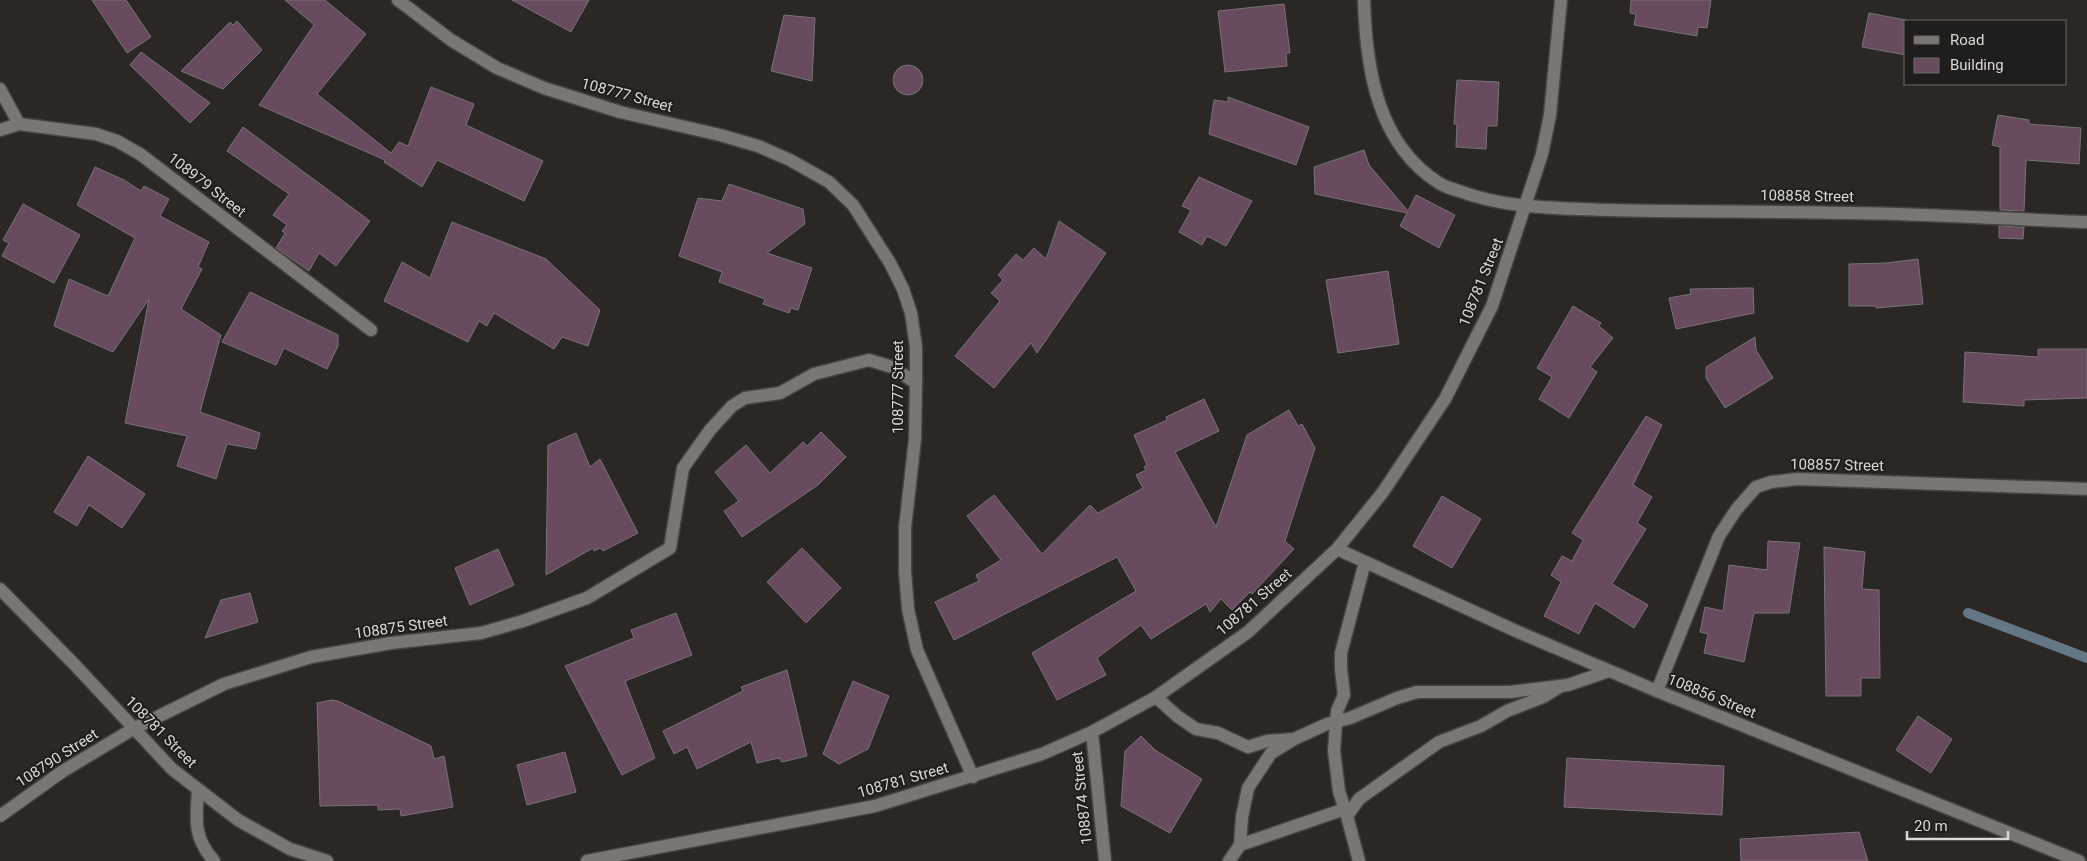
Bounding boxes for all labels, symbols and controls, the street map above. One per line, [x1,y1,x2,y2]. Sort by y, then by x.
legend [1904,20,2067,85]
text: Road [1950,31,1984,49]
text: Building [1950,56,2004,74]
street label: 108777 Street [579,74,675,116]
street label: 108979 Street [164,149,250,221]
street label: 108858 Street [1760,186,1854,206]
street label: 108781 Street [1455,235,1507,329]
street label: 108777 Street [889,340,907,434]
street label: 108857 Street [1790,455,1884,475]
street label: 108781 Street [1213,564,1295,640]
street label: 108875 Street [353,612,449,642]
street label: 108856 Street [1665,670,1759,722]
street label: 108781 Street [121,692,201,772]
street label: 108790 Street [13,725,101,791]
street label: 108874 Street [1068,750,1096,846]
street label: 108781 Street [855,758,951,802]
scale bar [1907,808,2008,840]
text: 20 m [1914,817,1948,835]

